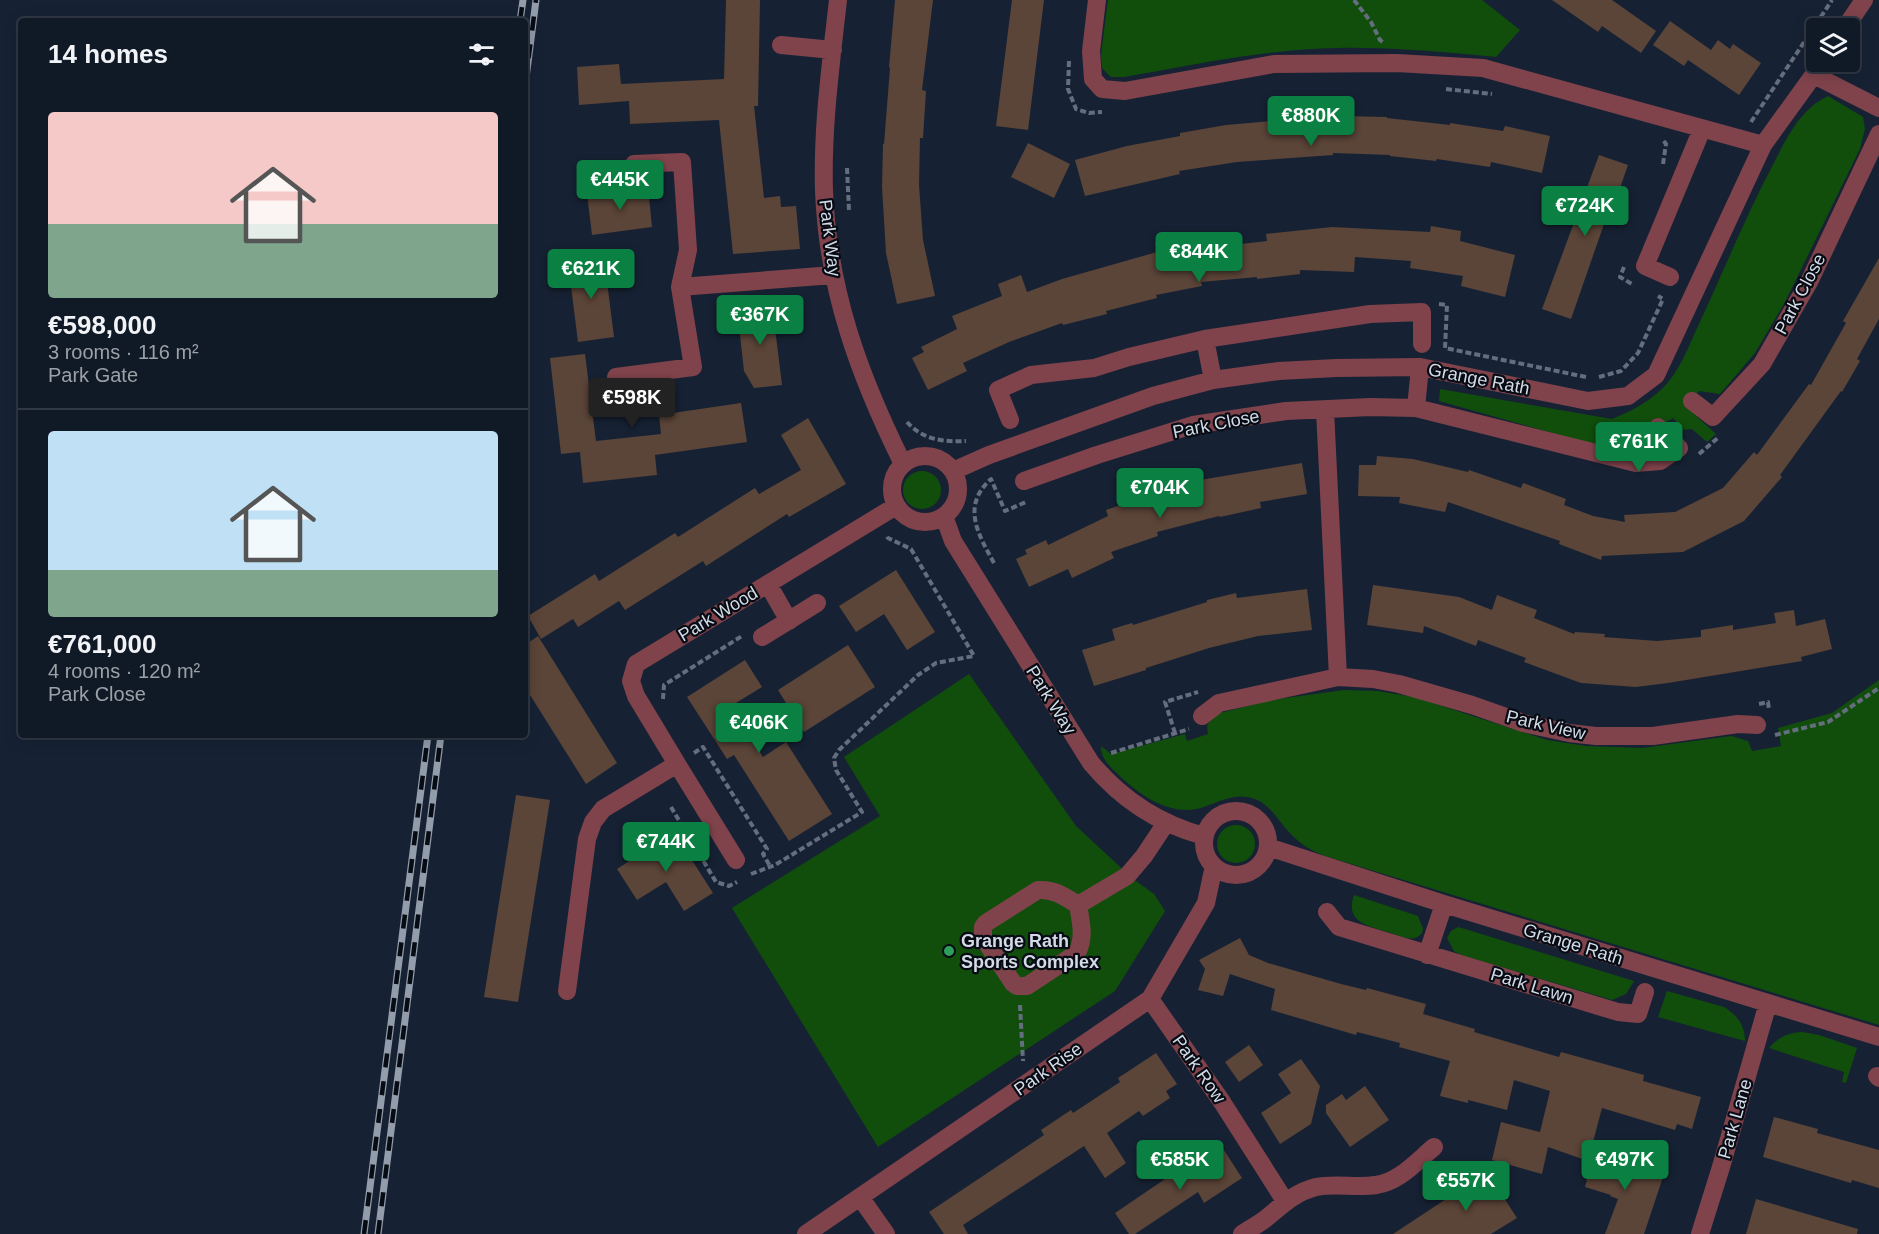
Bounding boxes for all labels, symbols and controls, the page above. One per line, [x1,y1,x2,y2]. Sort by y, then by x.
map controls [1806,18,1860,72]
button: layers [1806,18,1860,72]
icon: filters [465,38,498,71]
text: 14 homes [48,39,168,69]
pin: €880K [1269,96,1353,147]
text: €880K [1282,104,1340,126]
icon: home [219,151,327,259]
pin: €445K [578,160,662,211]
text: €445K [591,168,649,190]
pin: €724K [1543,186,1627,237]
text: €724K [1556,194,1614,216]
street label: Park Way [815,198,845,278]
pin: €844K [1157,232,1241,283]
text: €844K [1170,240,1228,262]
pin: €621K [549,249,633,300]
street label: Park Close [1771,250,1829,338]
text: €621K [562,257,620,279]
pin: €367K [718,295,802,346]
text: €367K [731,303,789,325]
text: €598,000 [48,310,156,340]
text: 3 rooms · 116 m² [48,341,199,363]
street label: Grange Rath [1427,359,1531,399]
text: Park Gate [48,364,138,386]
pin: €598K [590,378,674,429]
text: €598K [603,386,661,408]
street label: Park Close [1171,406,1261,442]
pin: €761K [1597,422,1681,473]
text: €761K [1610,430,1668,452]
pin: €704K [1118,468,1202,519]
icon: home [219,470,327,578]
text: €704K [1131,476,1189,498]
street label: Park Wood [675,583,761,645]
text: €761,000 [48,629,156,659]
text: 4 rooms · 120 m² [48,660,200,682]
street label: Park Way [1022,662,1080,738]
text: Park Close [48,683,146,705]
pin: €406K [717,703,801,754]
street label: Park View [1504,706,1589,744]
text: €406K [730,711,788,733]
pin: €744K [624,822,708,873]
text: €744K [637,830,695,852]
street label: Grange Rath [1521,919,1625,969]
place label: Grange Rath Sports Complex [961,931,1099,972]
marker: Grange Rath Sports Complex [942,944,956,958]
street label: Park Lawn [1488,964,1576,1008]
street label: Park Row [1168,1031,1230,1108]
street label: Park Rise [1010,1038,1086,1100]
street label: Park Lane [1714,1077,1756,1161]
pin: €585K [1138,1140,1222,1191]
pin: €497K [1583,1140,1667,1191]
text: €585K [1151,1148,1209,1170]
text: €497K [1596,1148,1654,1170]
pin: €557K [1424,1161,1508,1212]
text: €557K [1437,1169,1495,1191]

